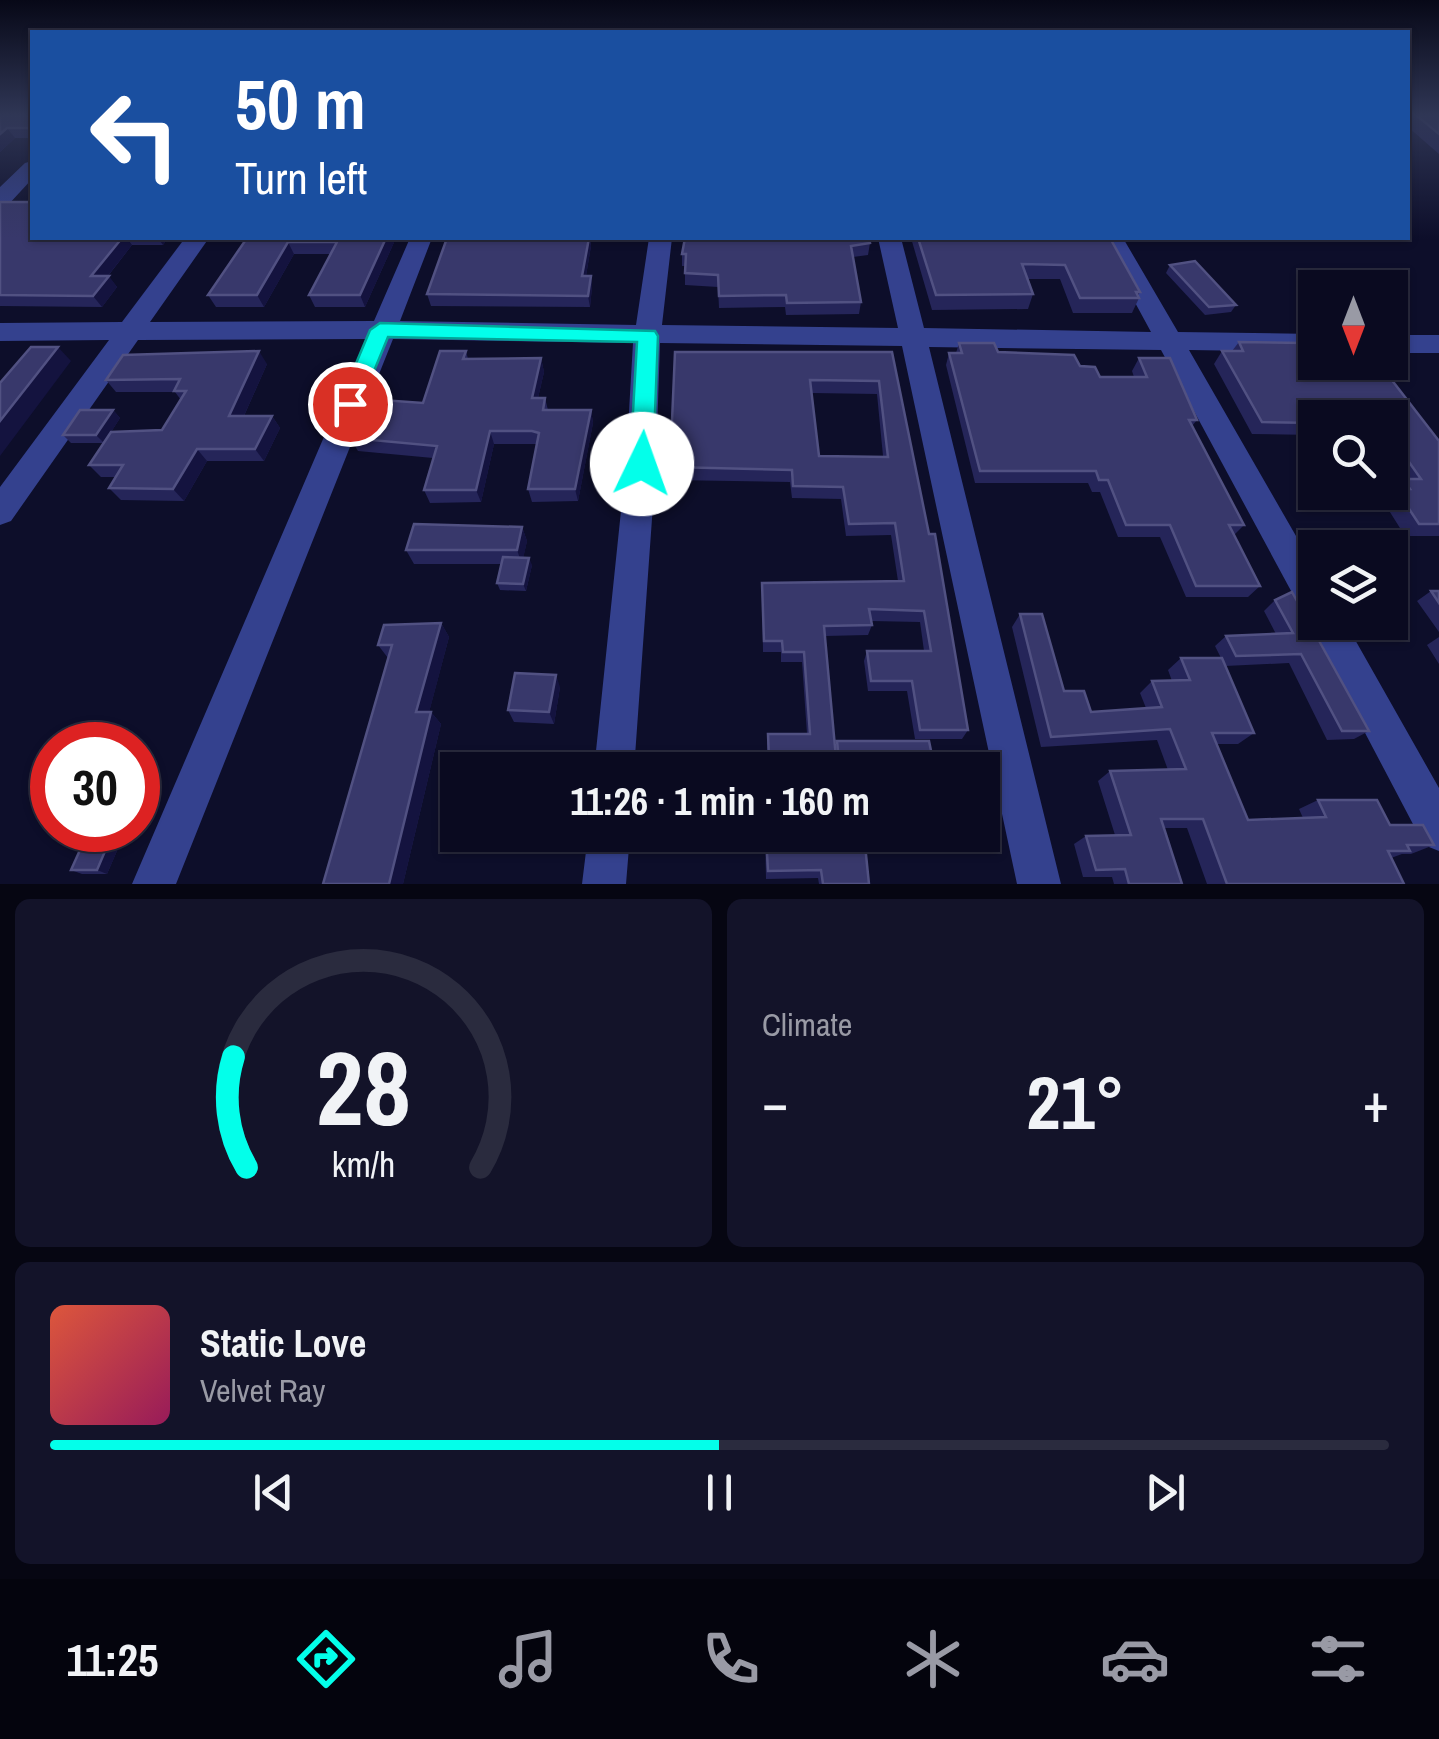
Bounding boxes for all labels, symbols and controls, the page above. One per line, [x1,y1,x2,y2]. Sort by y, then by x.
text: 50 m [235,57,366,151]
icon: left [70,70,200,200]
text: Turn left [235,147,367,208]
north arrow [1298,270,1408,380]
map controls [1298,270,1408,640]
pin [308,362,393,447]
icon: arrive [323,377,378,432]
button: search [1298,400,1408,510]
position arrow [590,412,694,516]
button: layers [1298,530,1408,640]
speed limit sign: 30 [30,722,160,852]
text: 11:26 · 1 min · 160 m [570,776,870,827]
text: Climate [762,1003,852,1046]
text: 28 [316,1017,411,1157]
text: 21° [1026,1051,1125,1152]
text: − [762,1065,788,1139]
text: + [1363,1065,1389,1139]
text: km/h [332,1140,395,1188]
text: Static Love [200,1318,366,1369]
text: Velvet Ray [200,1369,325,1412]
icon: previous [246,1465,301,1520]
icon: pause [692,1465,747,1520]
icon: next [1138,1465,1193,1520]
icon: directions [291,1624,361,1694]
icon: music [493,1624,563,1694]
icon: phone [696,1624,766,1694]
icon: climate [898,1624,968,1694]
icon: car [1100,1624,1170,1694]
icon: filters [1303,1624,1373,1694]
text: 11:25 [66,1629,159,1690]

